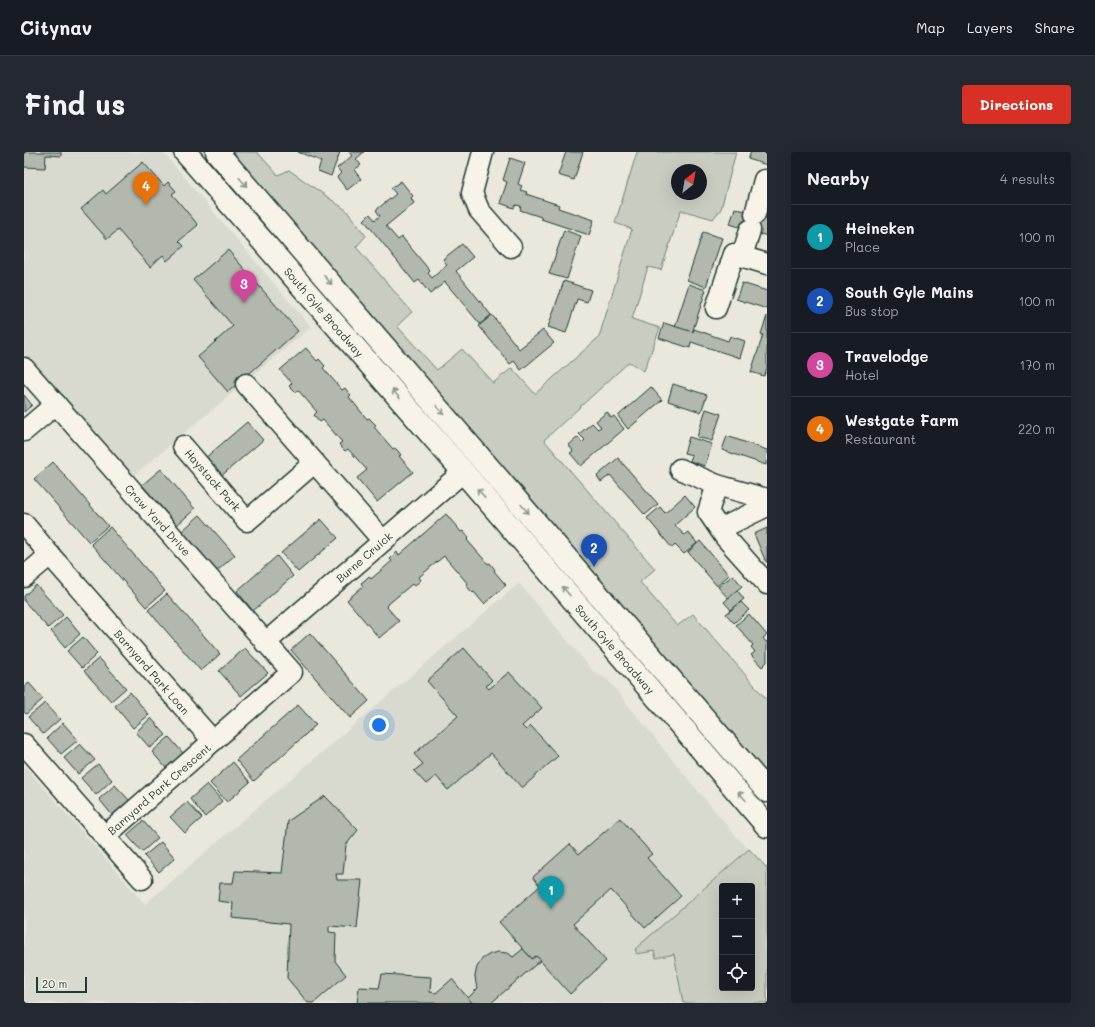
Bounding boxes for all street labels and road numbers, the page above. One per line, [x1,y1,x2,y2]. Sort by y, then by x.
street label: South Gyle Broadway [281,264,367,360]
street label: Haystack Park [182,446,244,515]
street label: Craw Yard Drive [122,481,194,559]
street label: Burne Cruick [333,528,395,586]
street label: South Gyle Broadway [572,601,658,697]
street label: Barnyard Park Loan [111,626,193,718]
street label: Barnyard Park Crescent [104,740,214,838]

